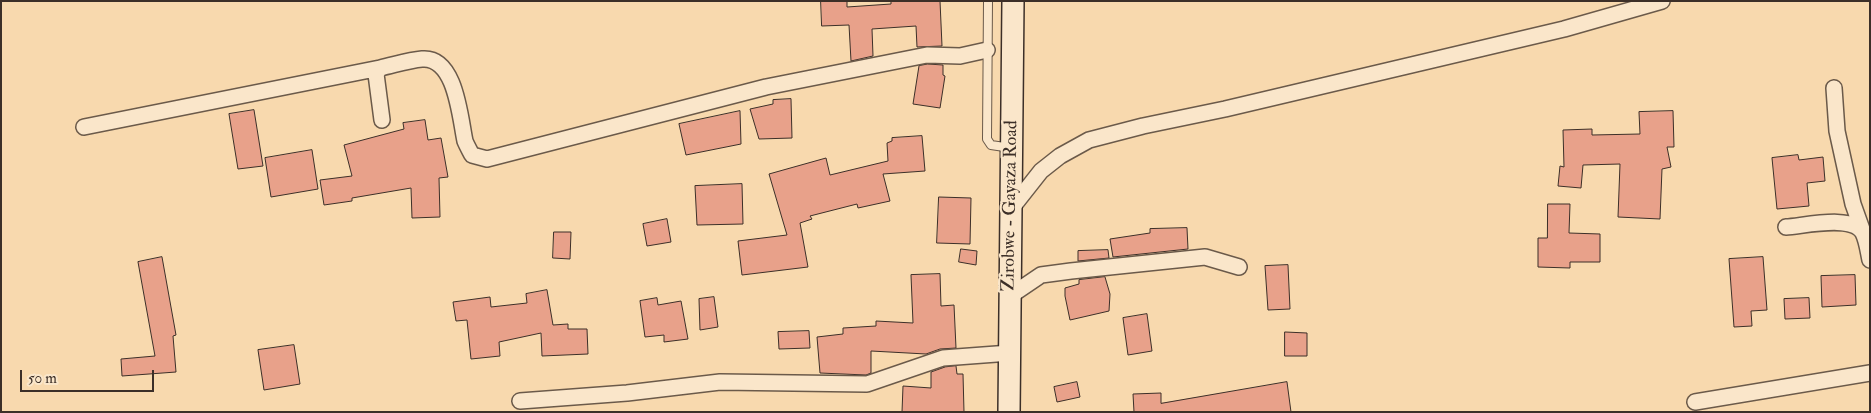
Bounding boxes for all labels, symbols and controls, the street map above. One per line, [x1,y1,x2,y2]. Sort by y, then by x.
street label: Zirobwe - Gayaza Road [999,120,1023,292]
scale bar [22,360,156,392]
text: 50 m [28,369,57,388]

